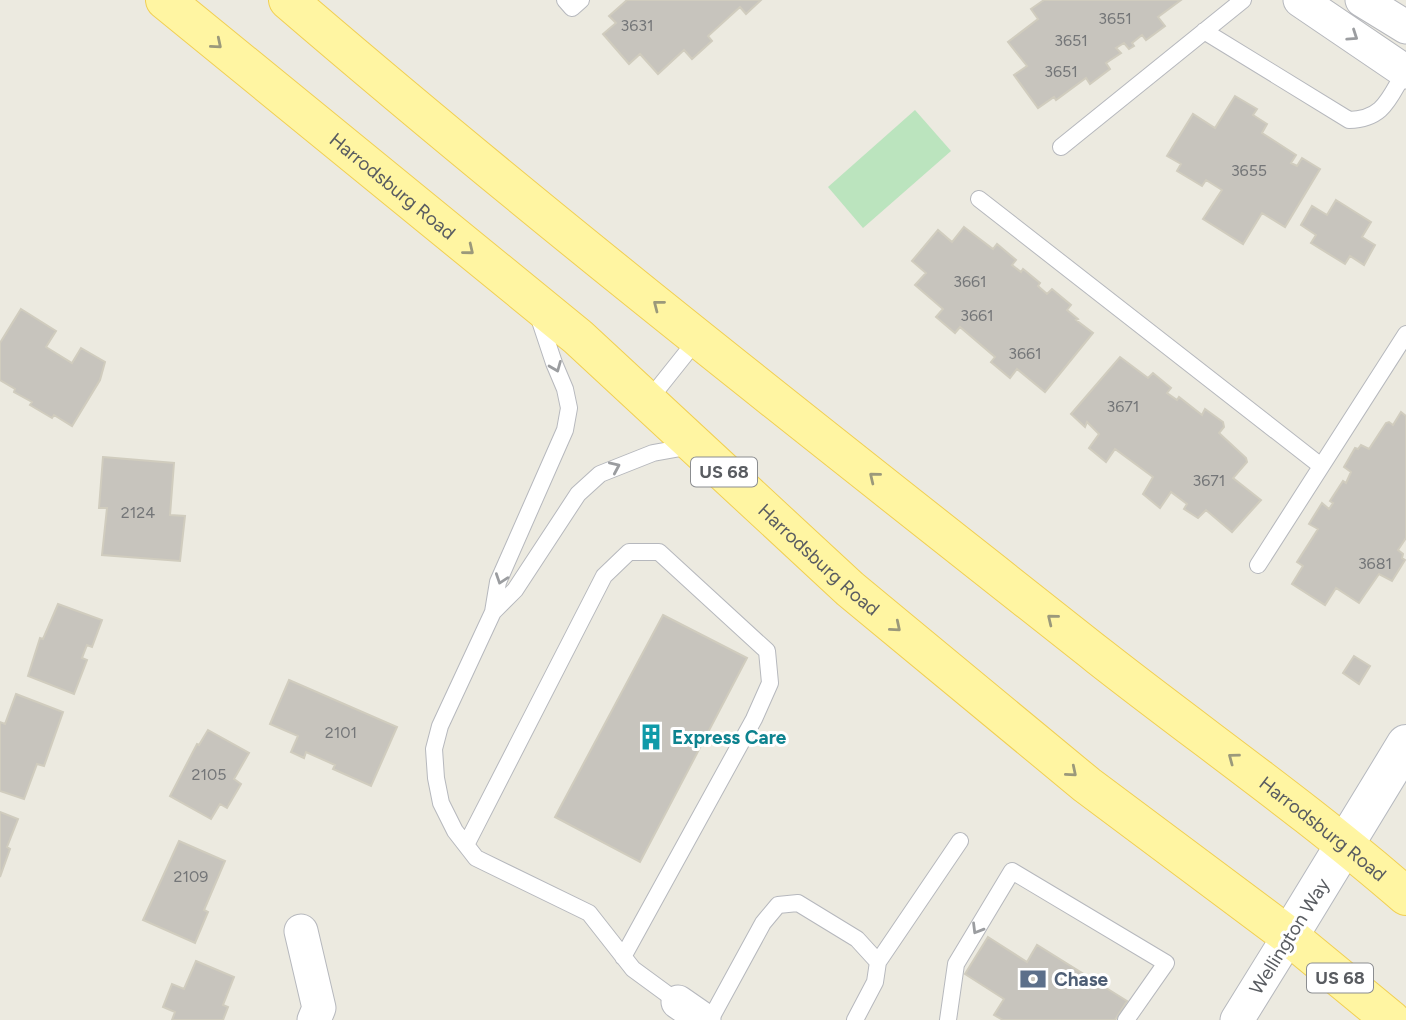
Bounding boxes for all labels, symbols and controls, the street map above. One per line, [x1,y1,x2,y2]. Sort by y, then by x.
house number: 3651 [1098,9,1132,28]
house number: 3631 [620,16,654,35]
one-way arrow [1345,28,1358,40]
house number: 3651 [1054,31,1088,50]
one-way arrow [210,35,222,48]
house number: 3651 [1044,62,1078,81]
street label: Harrodsburg Road [325,128,460,244]
house number: 3655 [1231,161,1267,180]
one-way arrow [462,241,474,254]
house number: 3661 [953,272,987,291]
one-way arrow [654,301,667,313]
house number: 3661 [960,306,994,325]
house number: 3661 [1008,344,1042,363]
one-way arrow [548,361,562,373]
house number: 3671 [1107,397,1139,416]
road number: US 68 [691,458,757,486]
one-way arrow [608,461,620,475]
house number: 3671 [1193,471,1225,490]
one-way arrow [870,473,883,485]
street label: Harrodsburg Road [753,499,884,621]
house number: 2124 [121,503,155,522]
house number: 3681 [1358,554,1392,573]
one-way arrow [495,572,509,584]
one-way arrow [1048,614,1060,627]
one-way arrow [888,619,901,631]
building icon: Express Care [636,722,666,752]
house number: 2101 [325,723,357,742]
place label: Express Care [672,726,787,749]
one-way arrow [1228,753,1240,766]
one-way arrow [1064,764,1076,777]
house number: 2105 [191,765,227,784]
street label: Harrodsburg Road [1255,772,1391,886]
house number: 2109 [174,867,208,886]
street label: Wellington Way [1244,874,1334,999]
one-way arrow [972,921,985,934]
bank icon: Chase [1018,964,1048,994]
road number: US 68 [1307,964,1373,993]
place label: Chase [1054,968,1109,991]

